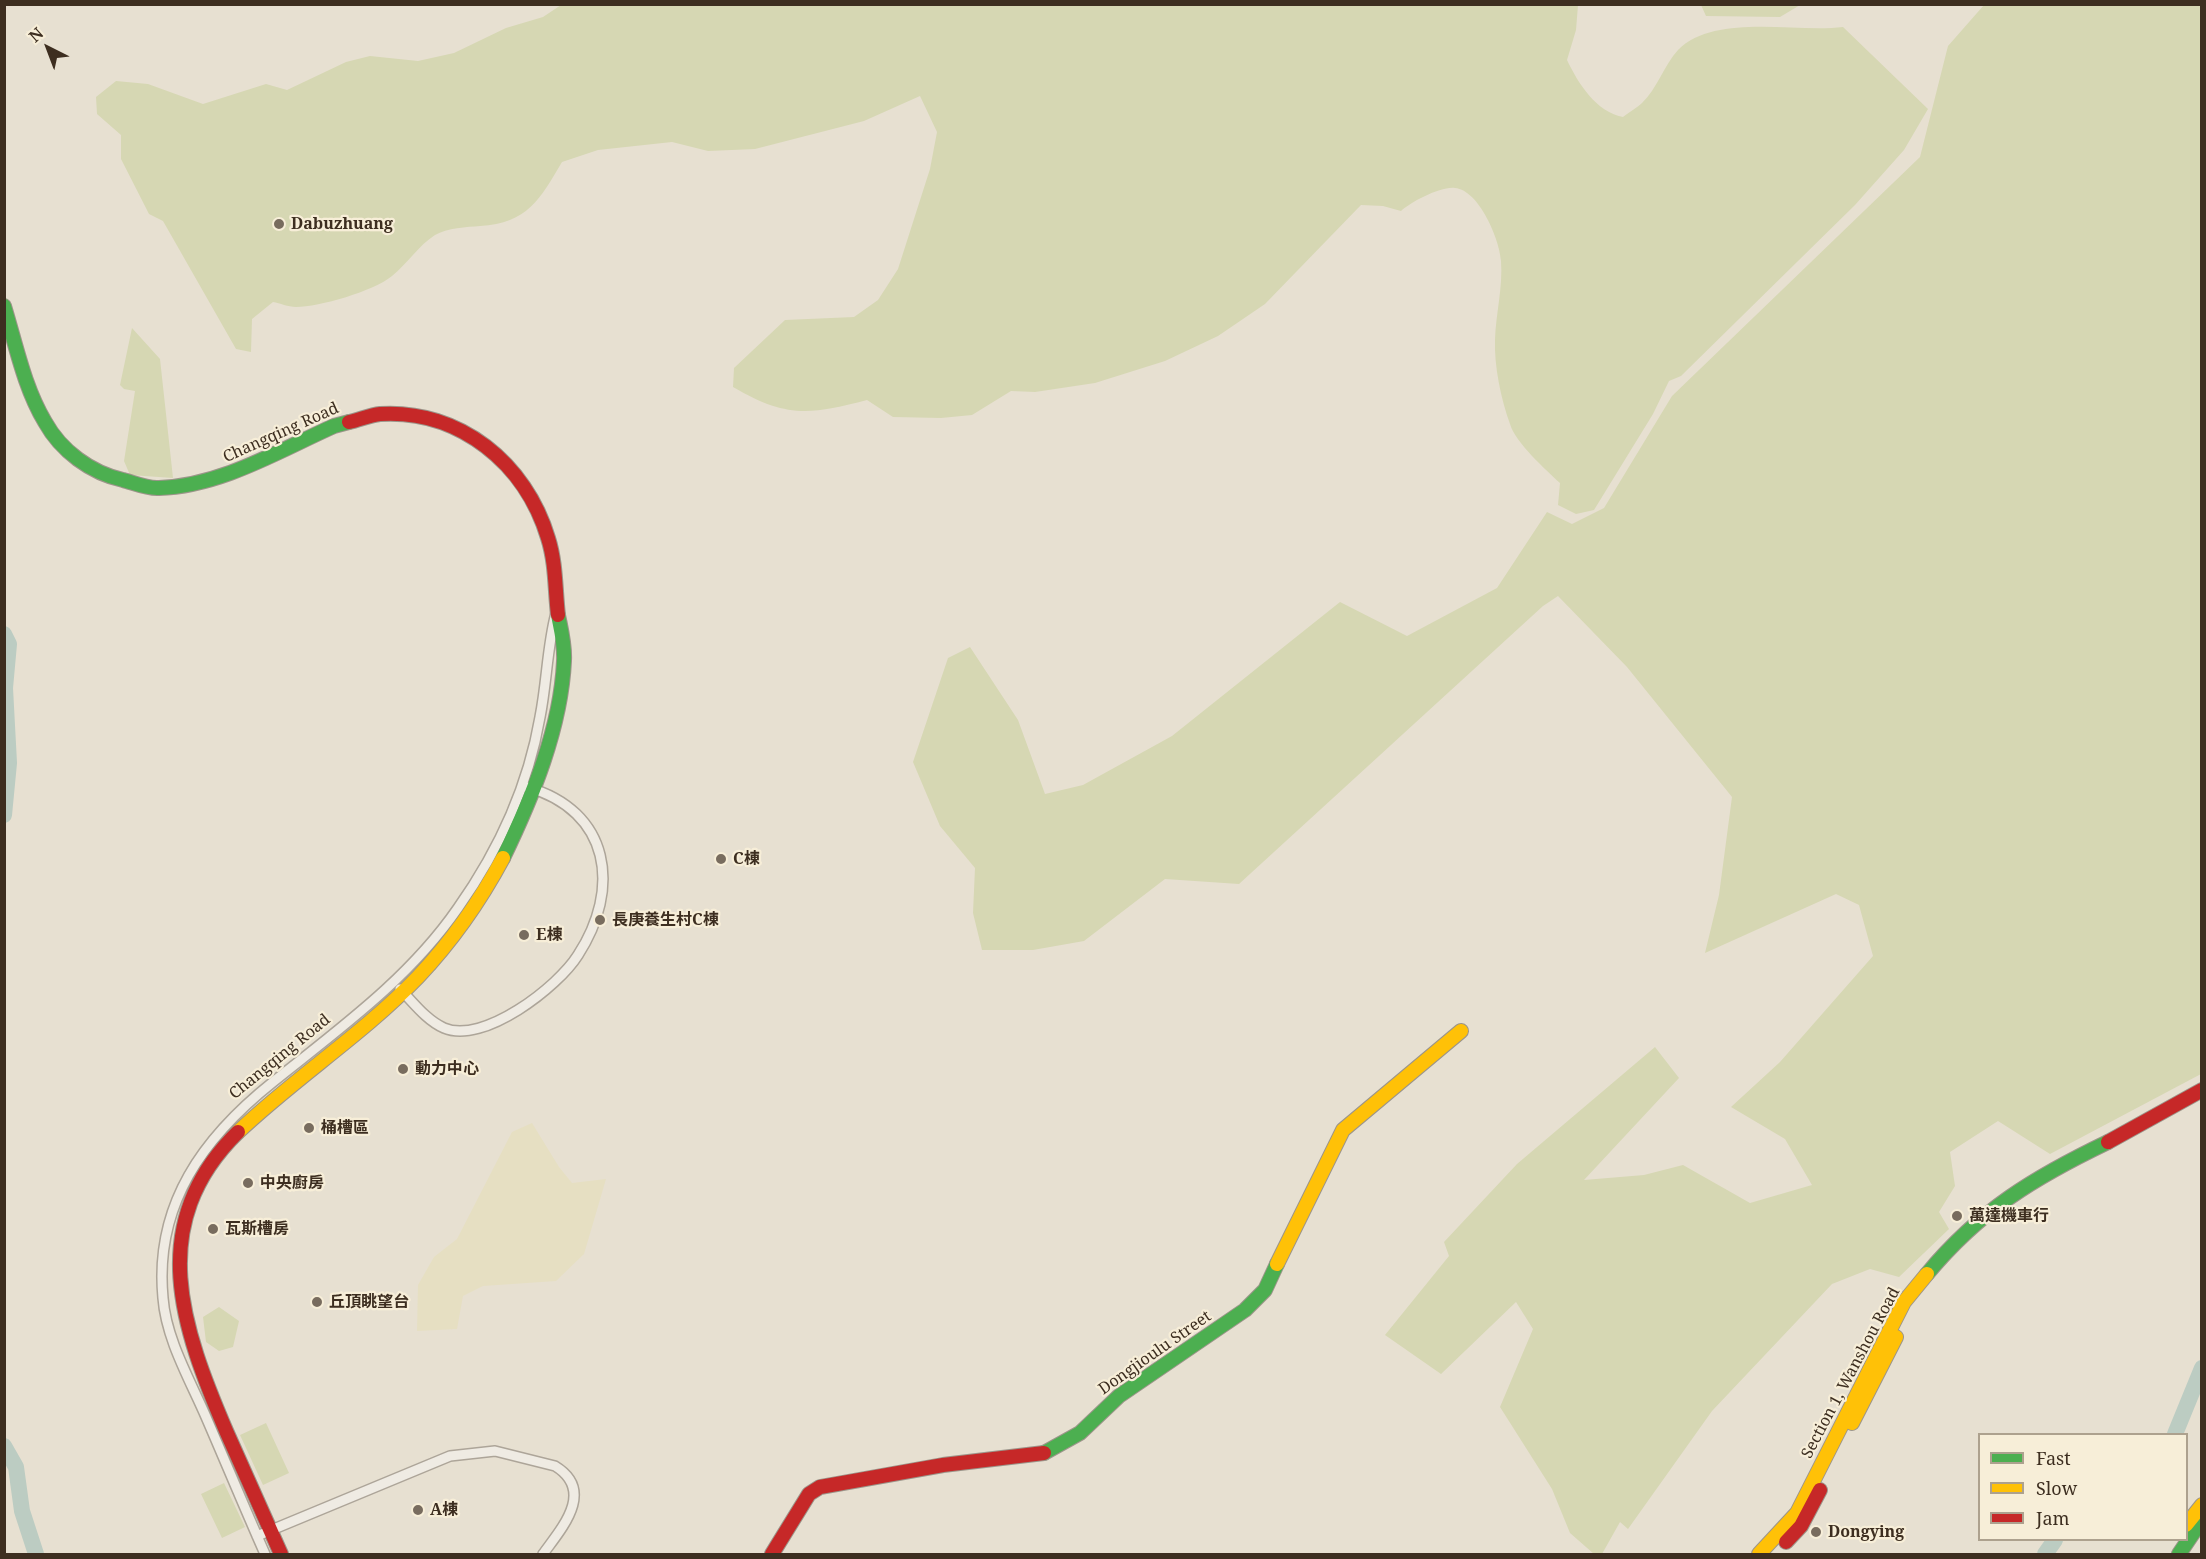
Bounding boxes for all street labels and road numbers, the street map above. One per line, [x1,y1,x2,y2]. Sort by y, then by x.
street label: Changqing Road [220,399,342,467]
street label: Changqing Road [226,1010,334,1104]
street label: Section 1, Wanshou Road [1798,1284,1904,1462]
street label: Dongjioulu Street [1095,1307,1215,1399]

